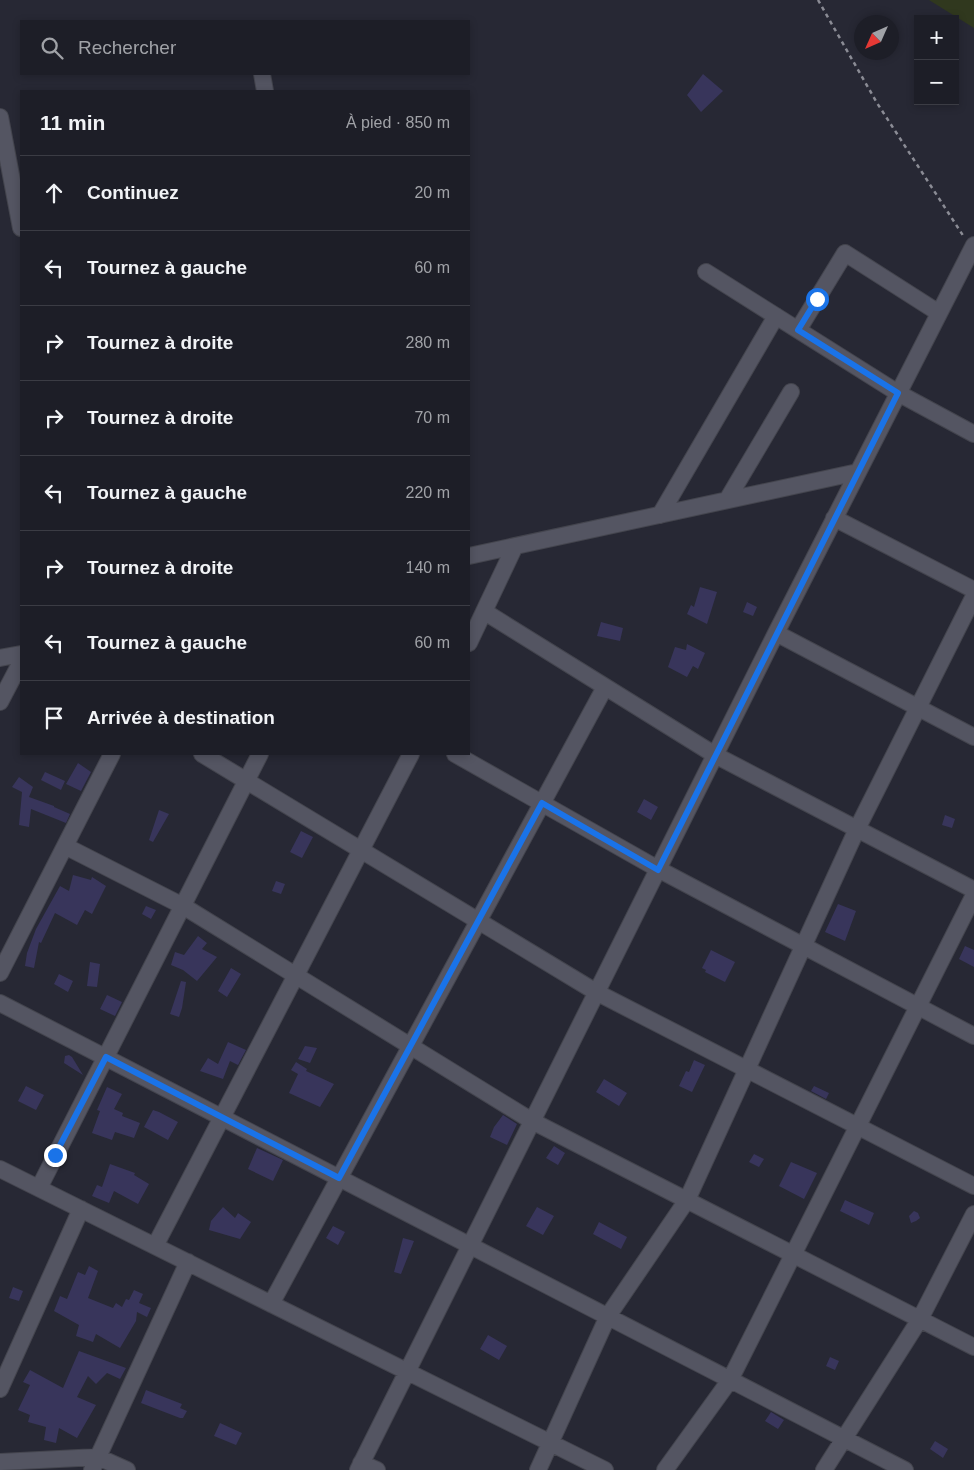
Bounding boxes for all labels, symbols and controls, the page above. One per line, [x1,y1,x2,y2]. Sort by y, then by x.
north arrow [854,15,899,60]
map controls [914,15,959,105]
button: + [914,15,959,60]
search box [20,20,470,75]
icon: search [38,34,66,62]
text: Rechercher [78,37,176,58]
button: − [914,60,959,105]
text: 11 min [40,111,105,134]
text: À pied · 850 m [346,114,450,131]
icon: ahead [40,179,68,207]
text: Continuez [87,182,179,203]
text: 20 m [414,184,450,201]
icon: left [40,254,68,282]
text: Tournez à gauche [87,257,247,278]
text: 60 m [414,259,450,276]
route start [806,288,829,311]
icon: right [40,329,68,357]
text: Tournez à droite [87,332,233,353]
text: 280 m [406,334,450,351]
icon: right [40,404,68,432]
text: Tournez à droite [87,407,233,428]
text: 70 m [414,409,450,426]
icon: left [40,479,68,507]
text: Tournez à gauche [87,482,247,503]
text: 220 m [406,484,450,501]
icon: right [40,554,68,582]
text: Tournez à droite [87,557,233,578]
text: 140 m [406,559,450,576]
icon: left [40,629,68,657]
text: Tournez à gauche [87,632,247,653]
text: 60 m [414,634,450,651]
icon: arrive [40,704,68,732]
text: Arrivée à destination [87,707,275,728]
route end [44,1144,67,1167]

